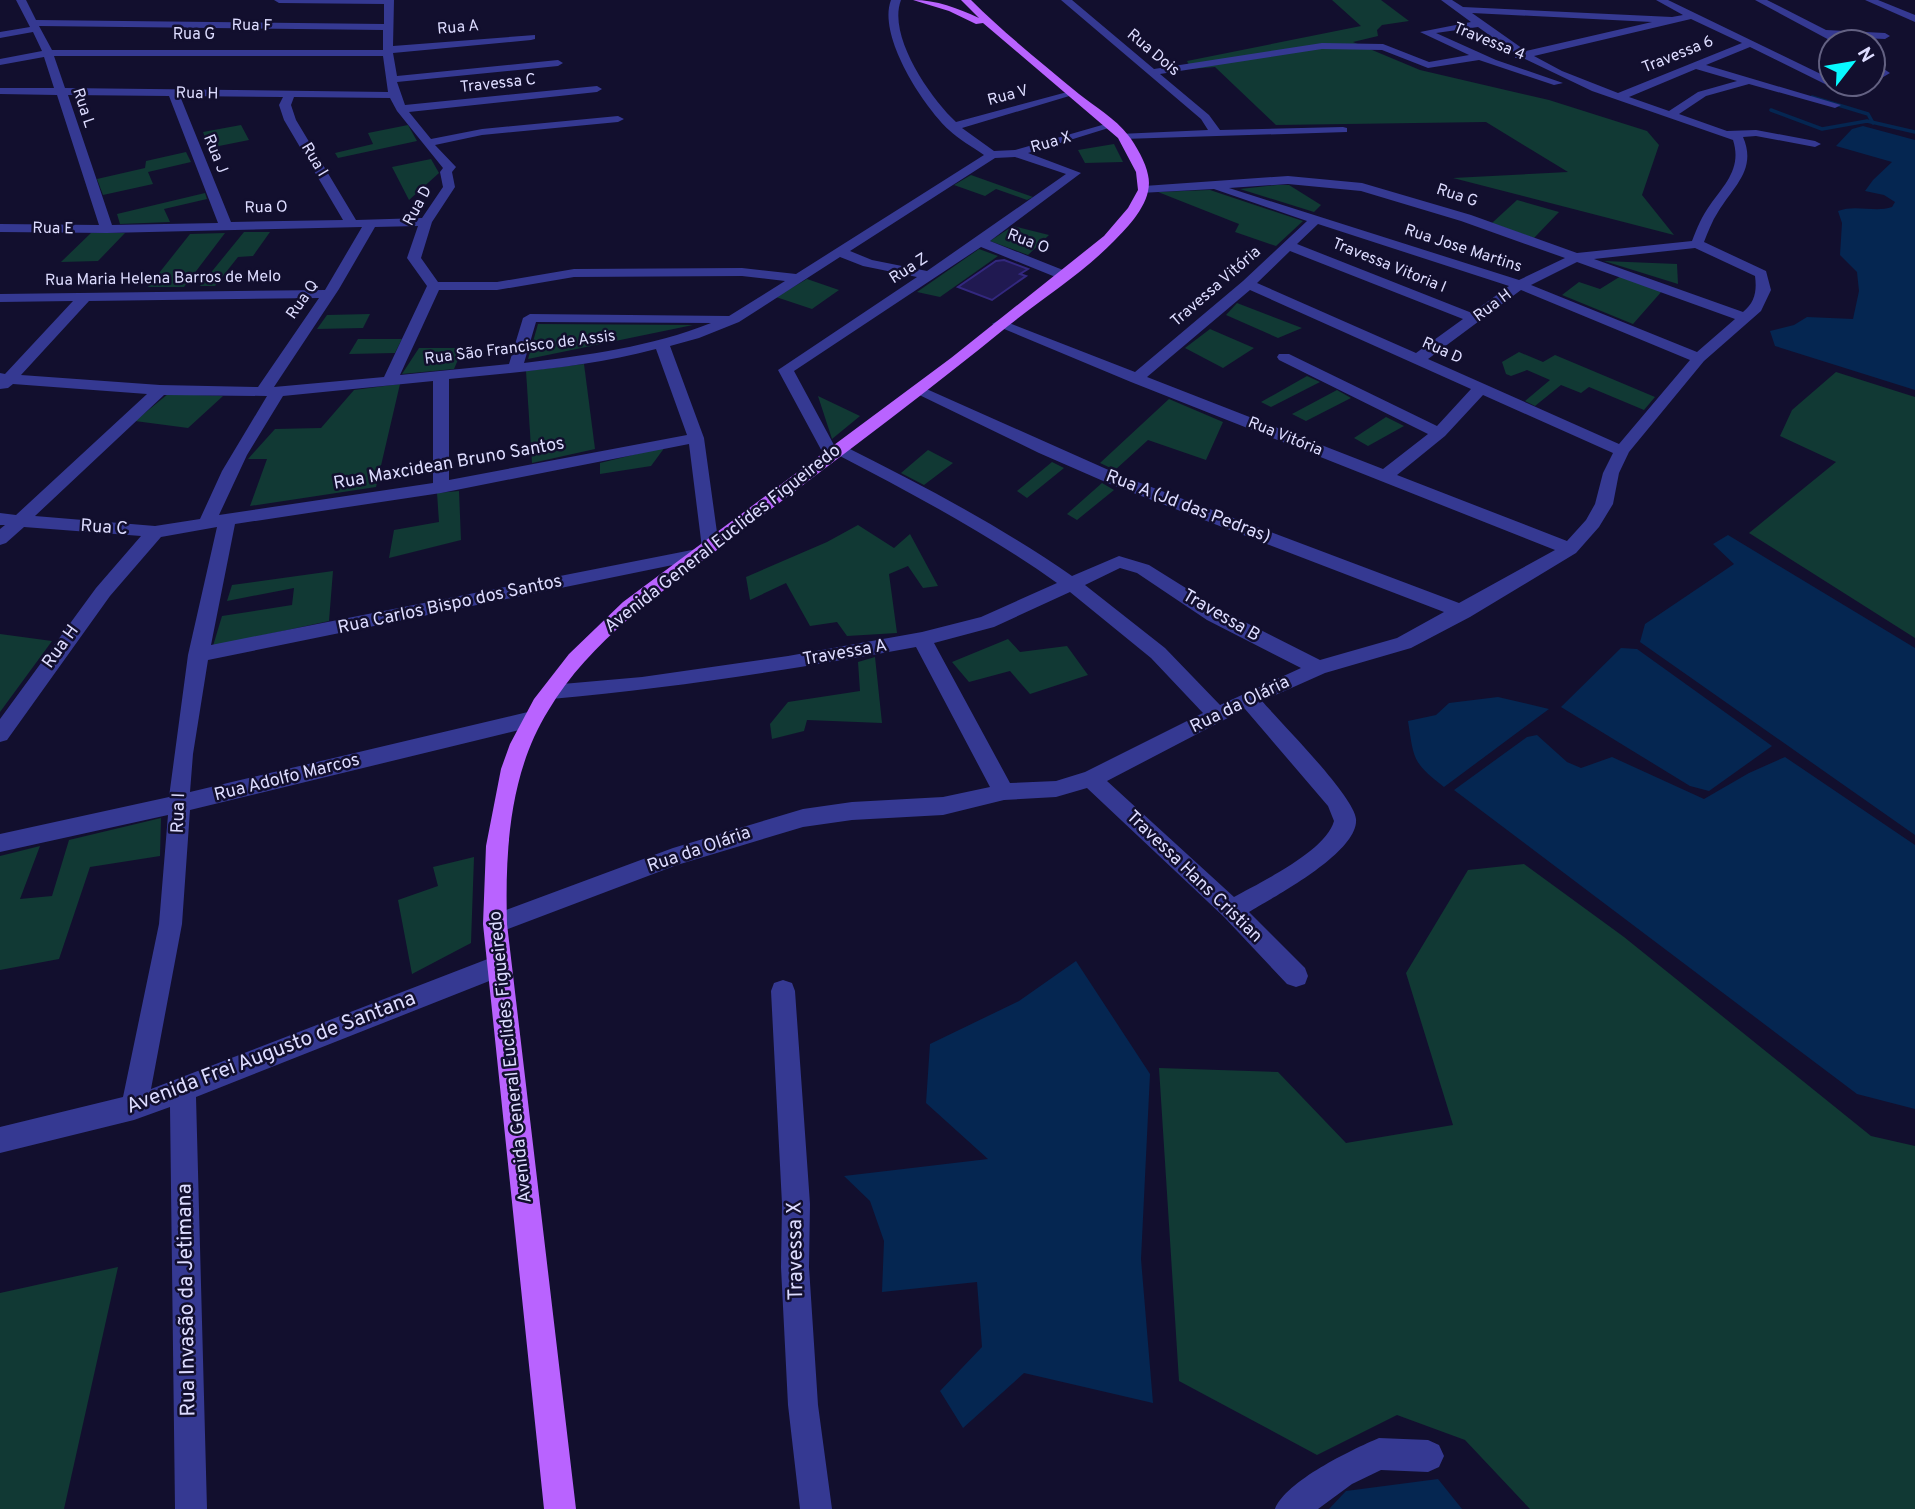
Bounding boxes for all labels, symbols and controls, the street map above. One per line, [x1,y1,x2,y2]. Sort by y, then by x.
street label: Rua F [231,16,273,36]
street label: Rua A [436,16,480,40]
street label: Travessa 4 [1450,19,1528,65]
street label: Rua G [173,25,215,45]
street label: Rua Dois [1122,25,1184,81]
north arrow [1817,28,1887,98]
street label: Travessa 6 [1639,32,1717,78]
text: N [1851,43,1879,67]
street label: Travessa C [459,70,537,98]
street label: Rua V [985,81,1031,111]
street label: Rua H [175,84,219,104]
street label: Rua L [67,86,99,130]
street label: Rua X [1028,128,1074,158]
street label: Rua J [198,132,232,176]
street label: Rua I [296,139,332,181]
street label: Rua G [1434,180,1480,212]
street label: Rua D [399,182,437,230]
street label: Rua O [244,198,288,218]
street label: Rua E [32,219,74,239]
street label: Rua Jose Martins [1402,221,1524,277]
street label: Rua O [1004,225,1052,259]
street label: Travessa Vitoria I [1329,234,1449,298]
street label: Travessa Vitória [1167,242,1265,332]
street label: Rua Z [886,249,932,289]
street label: Rua Maria Helena Barros de Melo [45,267,281,291]
street label: Rua Q [282,276,324,324]
street label: Rua H [1470,285,1516,327]
street label: Rua São Francisco de Assis [423,326,617,370]
street label: Rua D [1418,333,1466,369]
street label: Rua Vitória [1245,413,1325,461]
street label: Rua Maxcidean Bruno Santos [332,432,566,496]
street label: Avenida General Euclides Figueiredo [600,440,846,638]
street label: Rua A (Jd das Pedras) [1102,465,1274,549]
street label: Rua C [80,515,128,541]
street label: Rua Carlos Bispo dos Santos [336,570,564,640]
street label: Travessa B [1178,585,1264,647]
street label: Rua H [38,621,84,673]
street label: Travessa A [801,634,889,672]
street label: Rua da Olária [1187,671,1293,739]
street label: Rua Adolfo Marcos [212,749,362,807]
street label: Rua I [167,792,191,834]
street label: Travessa Hans Cristian [1121,806,1267,948]
street label: Rua da Olária [644,822,754,878]
street label: Avenida General Euclides Figueiredo [484,910,538,1204]
street label: Avenida Frei Augusto de Santana [122,985,420,1121]
street label: Rua Invasão da Jetimana [171,1183,203,1417]
street label: Travessa X [782,1201,810,1301]

